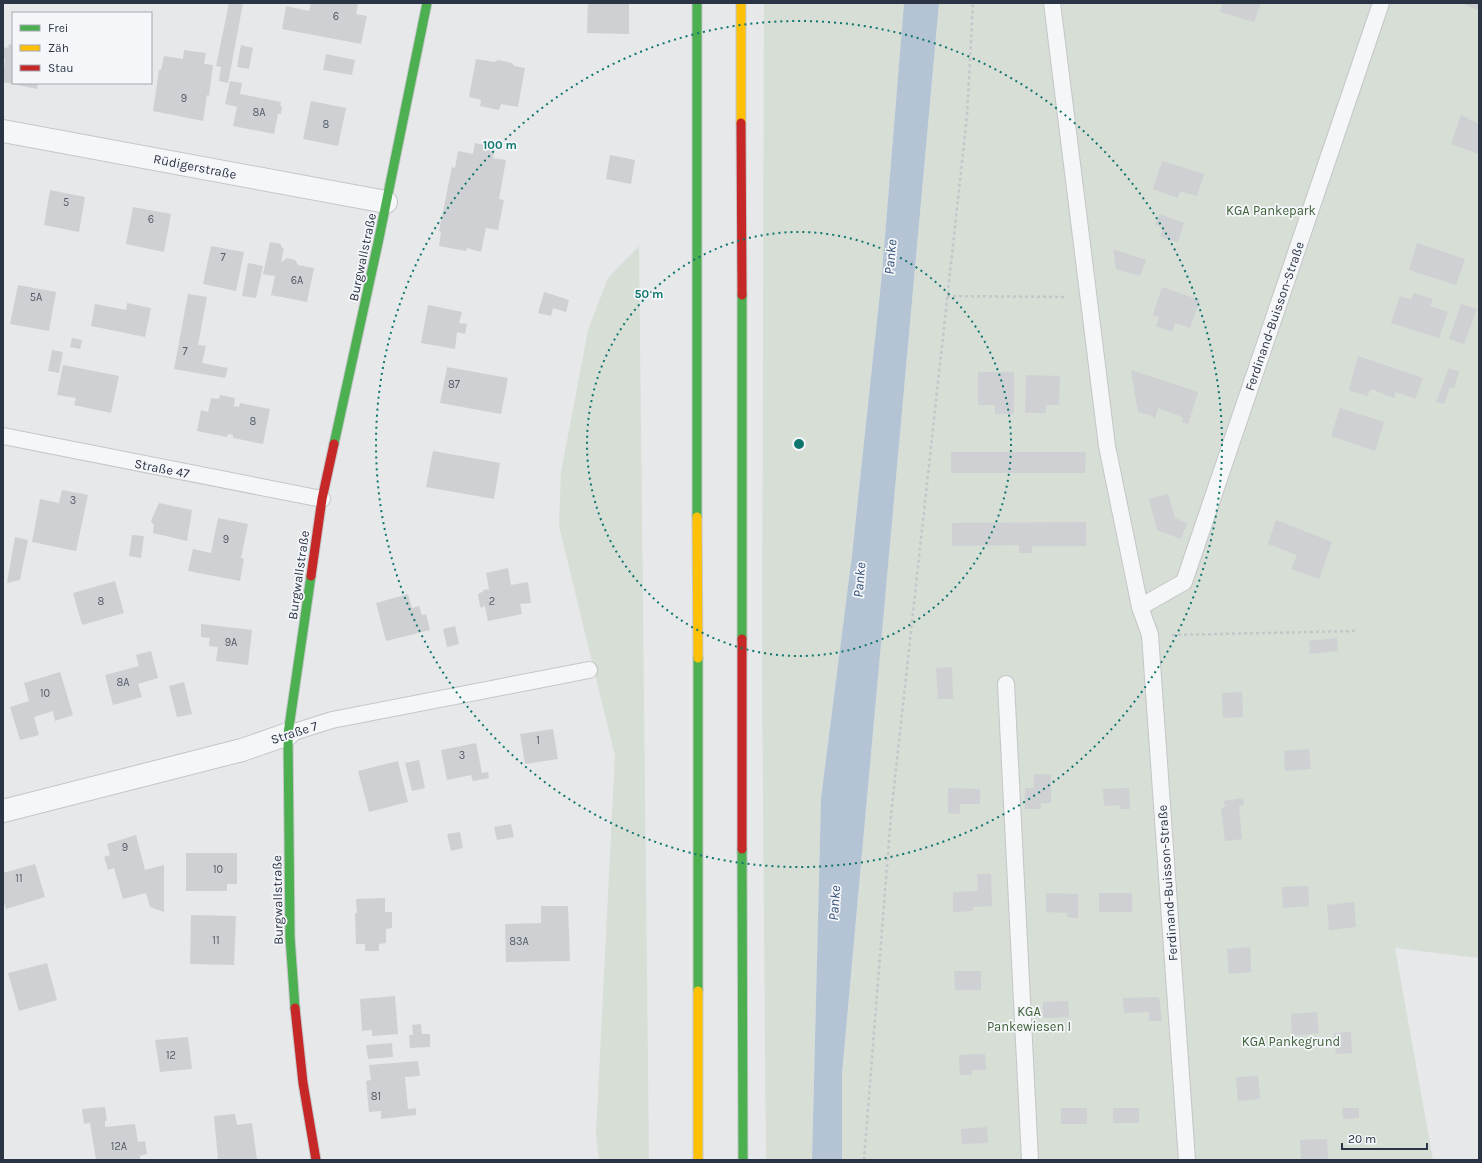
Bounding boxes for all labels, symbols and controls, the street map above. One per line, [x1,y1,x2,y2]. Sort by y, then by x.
house number: 6 [333,10,339,23]
legend [12,12,152,84]
text: Frei [48,21,68,35]
text: Zäh [48,41,69,55]
text: Stau [48,61,74,75]
house number: 9 [181,92,187,105]
house number: 8A [252,106,266,119]
house number: 8 [323,118,330,131]
text: 100 m [483,138,517,152]
street label: Rüdigerstraße [152,151,238,182]
house number: 5 [63,196,69,209]
park label: KGA Pankepark [1226,203,1316,218]
street label: Burgwallstraße [346,211,379,303]
house number: 6 [148,213,154,226]
water label: Panke [880,238,901,275]
street label: Ferdinand-Buisson-Straße [1242,239,1307,393]
house number: 7 [220,251,226,264]
house number: 6A [291,274,304,287]
text: 50 m [635,287,664,301]
house number: 5A [30,291,43,304]
house number: 7 [182,345,188,358]
house number: 87 [448,378,460,391]
house number: 8 [250,415,257,428]
centre of rings [792,437,806,451]
street label: Straße 47 [133,456,191,481]
house number: 3 [70,494,76,507]
street label: Burgwallstraße [285,529,312,621]
house number: 9 [223,533,229,546]
water label: Panke [849,561,870,598]
house number: 8 [98,595,105,608]
house number: 2 [489,595,495,608]
house number: 9A [225,636,238,649]
house number: 8A [116,676,130,689]
house number: 10 [40,687,50,700]
street label: Straße 7 [269,718,320,747]
house number: 1 [536,734,540,747]
house number: 3 [459,749,465,762]
street label: Ferdinand-Buisson-Straße [1155,804,1180,962]
house number: 9 [122,841,128,854]
street label: Burgwallstraße [269,855,286,945]
house number: 10 [213,863,223,876]
house number: 11 [15,872,23,885]
water label: Panke [825,884,844,921]
house number: 11 [212,934,220,947]
house number: 83A [509,935,529,948]
park label: KGA Pankewiesen I [987,1004,1071,1034]
park label: KGA Pankegrund [1242,1034,1340,1049]
house number: 12 [166,1049,176,1062]
house number: 81 [371,1090,381,1103]
scale bar [1342,1125,1427,1151]
text: 20 m [1348,1132,1376,1146]
house number: 12A [111,1140,128,1153]

